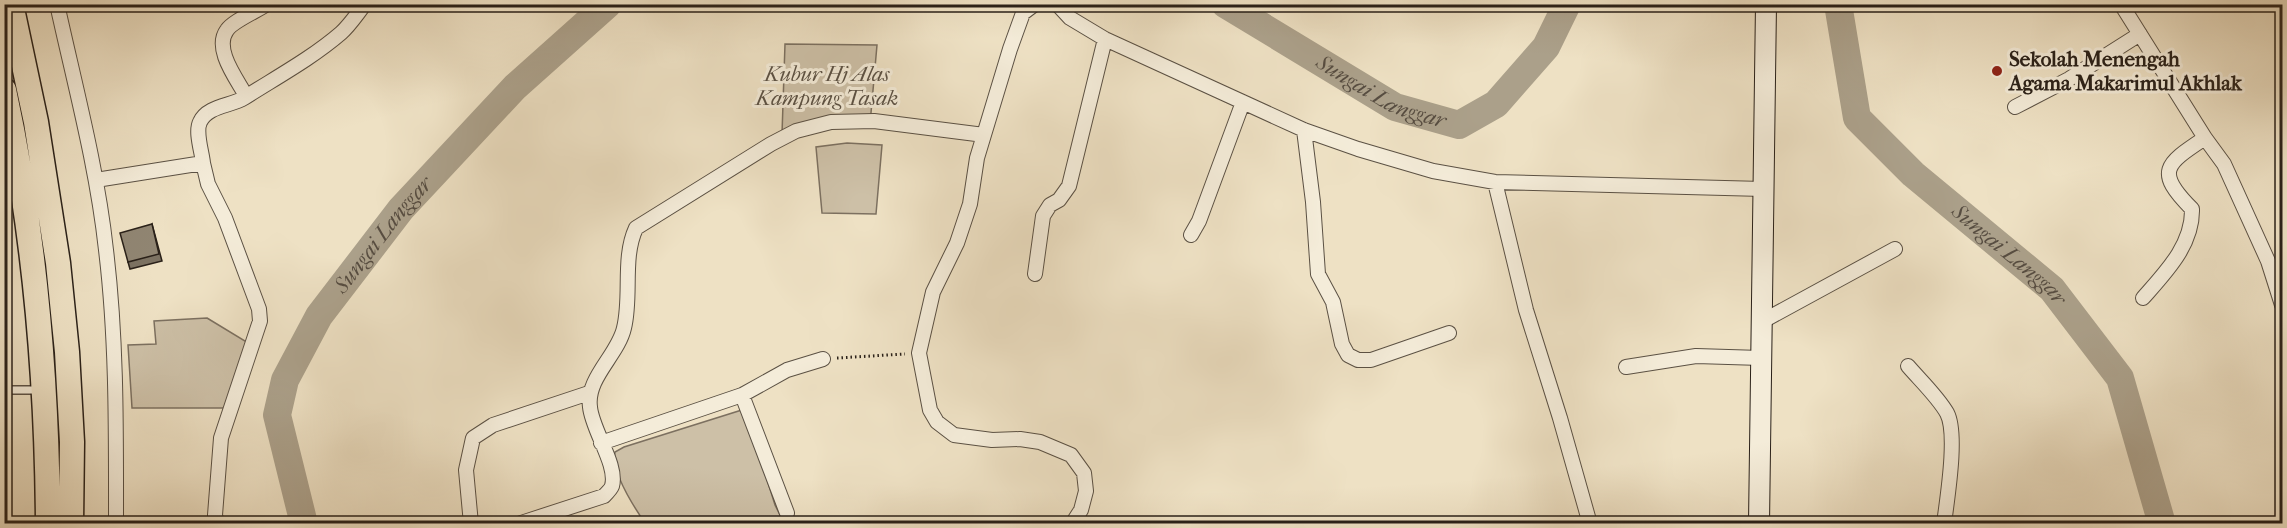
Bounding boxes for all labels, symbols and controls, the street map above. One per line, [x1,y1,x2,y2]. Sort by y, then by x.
place label: Sekolah Menengah Agama Makarimul Akhlak [2007,47,2243,95]
water label: Sungai Langgar [1310,49,1451,134]
park label: Kubur Hj Alas Kampung Tasak [754,62,898,110]
marker: Sekolah Menengah Agama Makarimul Akhlak [1990,64,2004,78]
water label: Sungai Langgar [328,170,439,299]
water label: Sungai Langgar [1946,198,2073,311]

